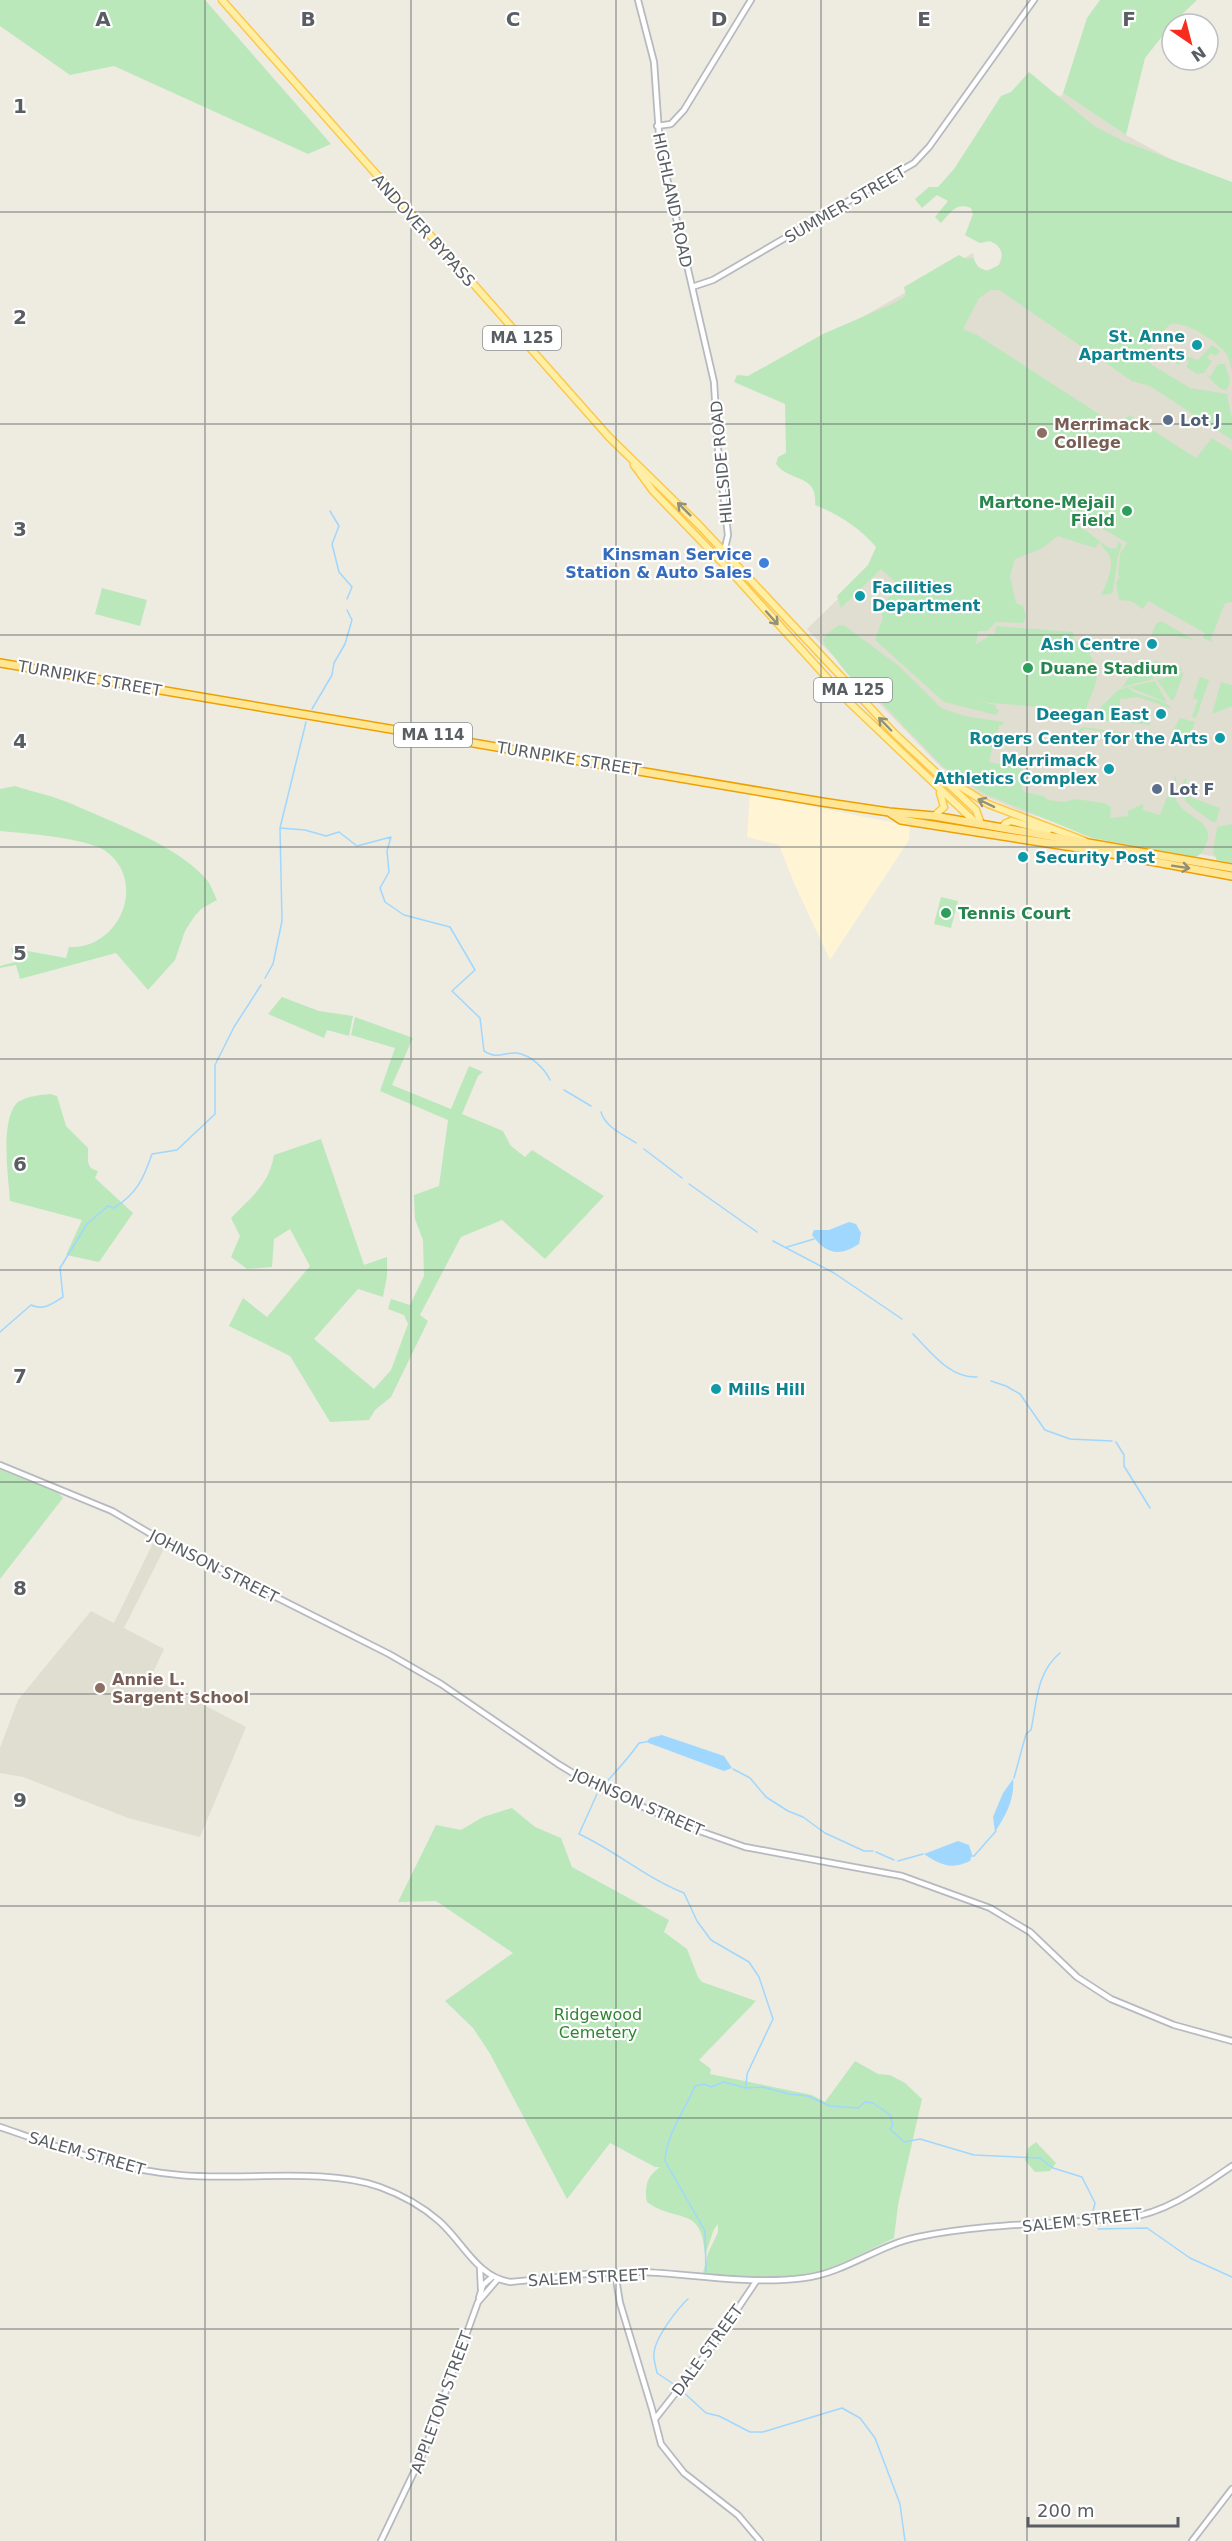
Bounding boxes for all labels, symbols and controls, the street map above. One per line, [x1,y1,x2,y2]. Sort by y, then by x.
text: A [95,7,111,31]
text: B [300,7,316,31]
text: C [506,7,520,31]
text: D [711,7,727,31]
text: E [917,7,931,31]
text: F [1122,7,1136,31]
north arrow [1160,12,1220,72]
text: N [1187,42,1209,65]
text: 1 [13,94,27,118]
street label: HIGHLAND ROAD [649,131,696,269]
street label: SUMMER STREET [781,162,909,247]
street label: ANDOVER BYPASS [368,170,479,290]
text: 2 [13,305,27,329]
road number: MA 125 [483,326,561,350]
place label: St. Anne Apartments [1079,327,1185,364]
marker: St. Anne Apartments [1190,338,1204,352]
street label: HILLSIDE ROAD [707,400,736,524]
place label: Lot J [1180,411,1220,430]
marker: Lot J [1161,413,1175,427]
place label: Merrimack College [1054,415,1150,452]
marker: Merrimack College [1035,426,1049,440]
place label: Martone-Mejail Field [979,493,1115,530]
one-way arrow [676,502,691,517]
marker: Martone-Mejail Field [1120,504,1134,518]
text: 3 [13,517,27,541]
place label: Kinsman Service Station & Auto Sales [565,545,752,582]
marker: Kinsman Service Station & Auto Sales [757,556,771,570]
place label: Facilities Department [872,578,981,615]
marker: Facilities Department [853,589,867,603]
one-way arrow [765,610,779,625]
place label: Ash Centre [1041,635,1140,654]
marker: Ash Centre [1145,637,1159,651]
street label: TURNPIKE STREET [16,656,164,701]
place label: Duane Stadium [1040,659,1178,678]
marker: Duane Stadium [1021,661,1035,675]
road number: MA 125 [814,678,892,702]
place label: Deegan East [1036,705,1149,724]
marker: Deegan East [1154,707,1168,721]
one-way arrow [878,717,893,732]
road number: MA 114 [394,723,472,747]
text: 4 [13,729,27,753]
place label: Rogers Center for the Arts [969,729,1208,748]
marker: Rogers Center for the Arts [1213,731,1227,745]
street label: TURNPIKE STREET [495,738,643,779]
place label: Merrimack Athletics Complex [934,751,1098,788]
marker: Merrimack Athletics Complex [1102,762,1116,776]
place label: Lot F [1169,780,1214,799]
marker: Lot F [1150,782,1164,796]
one-way arrow [978,797,996,809]
place label: Security Post [1035,848,1156,867]
marker: Security Post [1016,850,1030,864]
one-way arrow [1171,862,1191,873]
place label: Tennis Court [958,904,1071,923]
marker: Tennis Court [939,906,953,920]
text: 5 [13,941,27,965]
text: 6 [13,1152,27,1176]
text: 7 [13,1364,27,1388]
place label: Mills Hill [728,1380,805,1399]
marker: Mills Hill [709,1382,723,1396]
street label: JOHNSON STREET [145,1525,282,1607]
text: 8 [13,1576,27,1600]
place label: Annie L. Sargent School [112,1670,249,1707]
marker: Annie L. Sargent School [93,1681,107,1695]
street label: JOHNSON STREET [568,1764,707,1840]
text: 9 [13,1788,27,1812]
park label: Ridgewood Cemetery [554,2005,642,2042]
street label: SALEM STREET [26,2128,148,2179]
street label: SALEM STREET [1021,2205,1143,2236]
street label: SALEM STREET [527,2265,649,2290]
street label: DALE STREET [668,2301,747,2400]
street label: APPLETON STREET [407,2328,476,2476]
scale bar [1028,2490,1178,2528]
text: 200 m [1037,2500,1095,2521]

